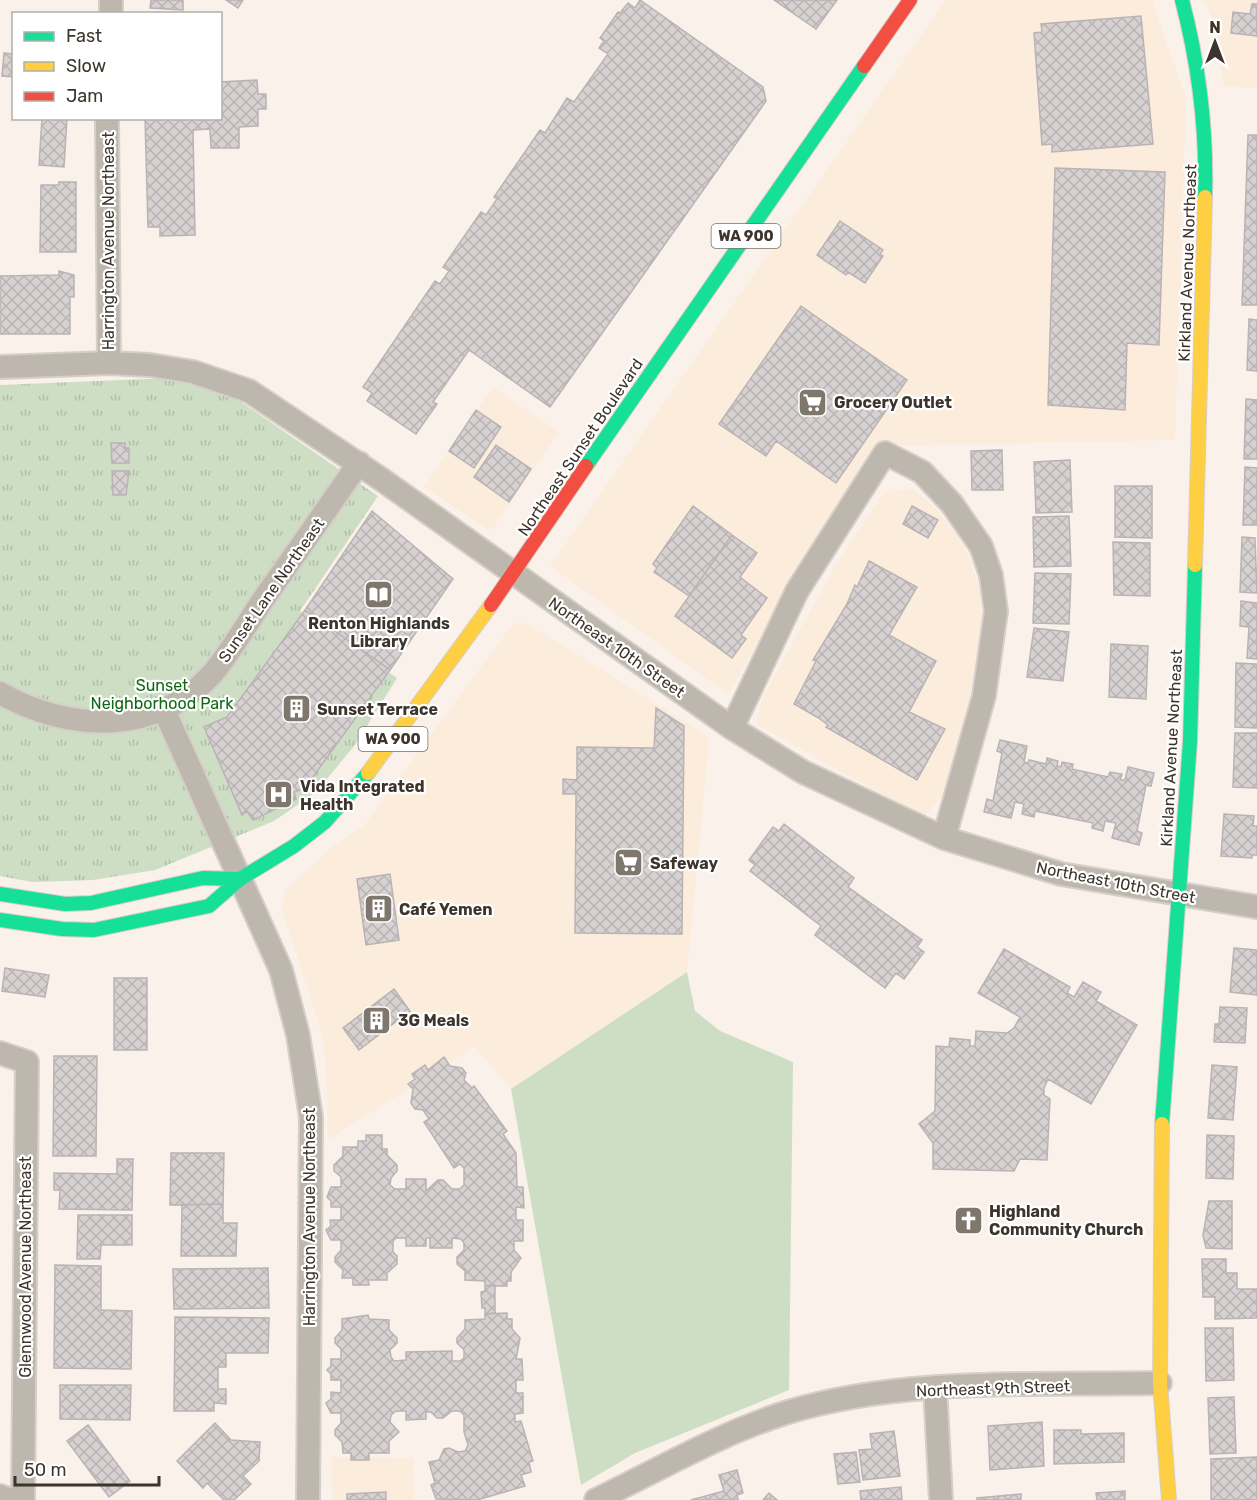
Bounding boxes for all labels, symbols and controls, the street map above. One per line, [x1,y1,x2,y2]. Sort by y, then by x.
legend [12,12,222,120]
north arrow [1185,12,1245,72]
text: N [1209,18,1221,37]
text: Fast [66,25,102,47]
text: Slow [66,55,106,77]
text: Jam [66,85,103,107]
street label: Harrington Avenue Northeast [99,132,118,350]
street label: Kirkland Avenue Northeast [1175,164,1200,362]
road number: WA 900 [712,224,780,248]
street label: Northeast Sunset Boulevard [514,355,647,540]
supermarket icon: Grocery Outlet [797,386,829,418]
place label: Grocery Outlet [834,393,952,412]
street label: Sunset Lane Northeast [214,515,328,666]
library icon: Renton Highlands Library [363,579,395,611]
street label: Northeast 10th Street [545,593,688,702]
place label: Renton Highlands Library [308,614,450,651]
street label: Kirkland Avenue Northeast [1157,649,1186,847]
park label: Sunset Neighborhood Park [91,676,234,713]
building icon: Sunset Terrace [280,693,312,725]
place label: Sunset Terrace [317,700,438,719]
road number: WA 900 [358,727,428,751]
place label: Vida Integrated Health [300,777,425,814]
hospital icon: Vida Integrated Health [263,779,295,811]
supermarket icon: Safeway [613,847,645,879]
place label: Safeway [650,854,718,873]
street label: Northeast 10th Street [1035,858,1197,907]
building icon: Café Yemen [362,893,394,925]
place label: Café Yemen [399,900,493,919]
building icon: 3G Meals [361,1004,393,1036]
place label: 3G Meals [398,1011,469,1030]
street label: Harrington Avenue Northeast [300,1108,319,1326]
street label: Glennwood Avenue Northeast [16,1156,35,1378]
place label: Highland Community Church [989,1202,1143,1239]
church icon: Highland Community Church [952,1204,984,1236]
street label: Northeast 9th Street [916,1376,1070,1401]
scale bar [15,1449,159,1487]
text: 50 m [24,1459,67,1481]

